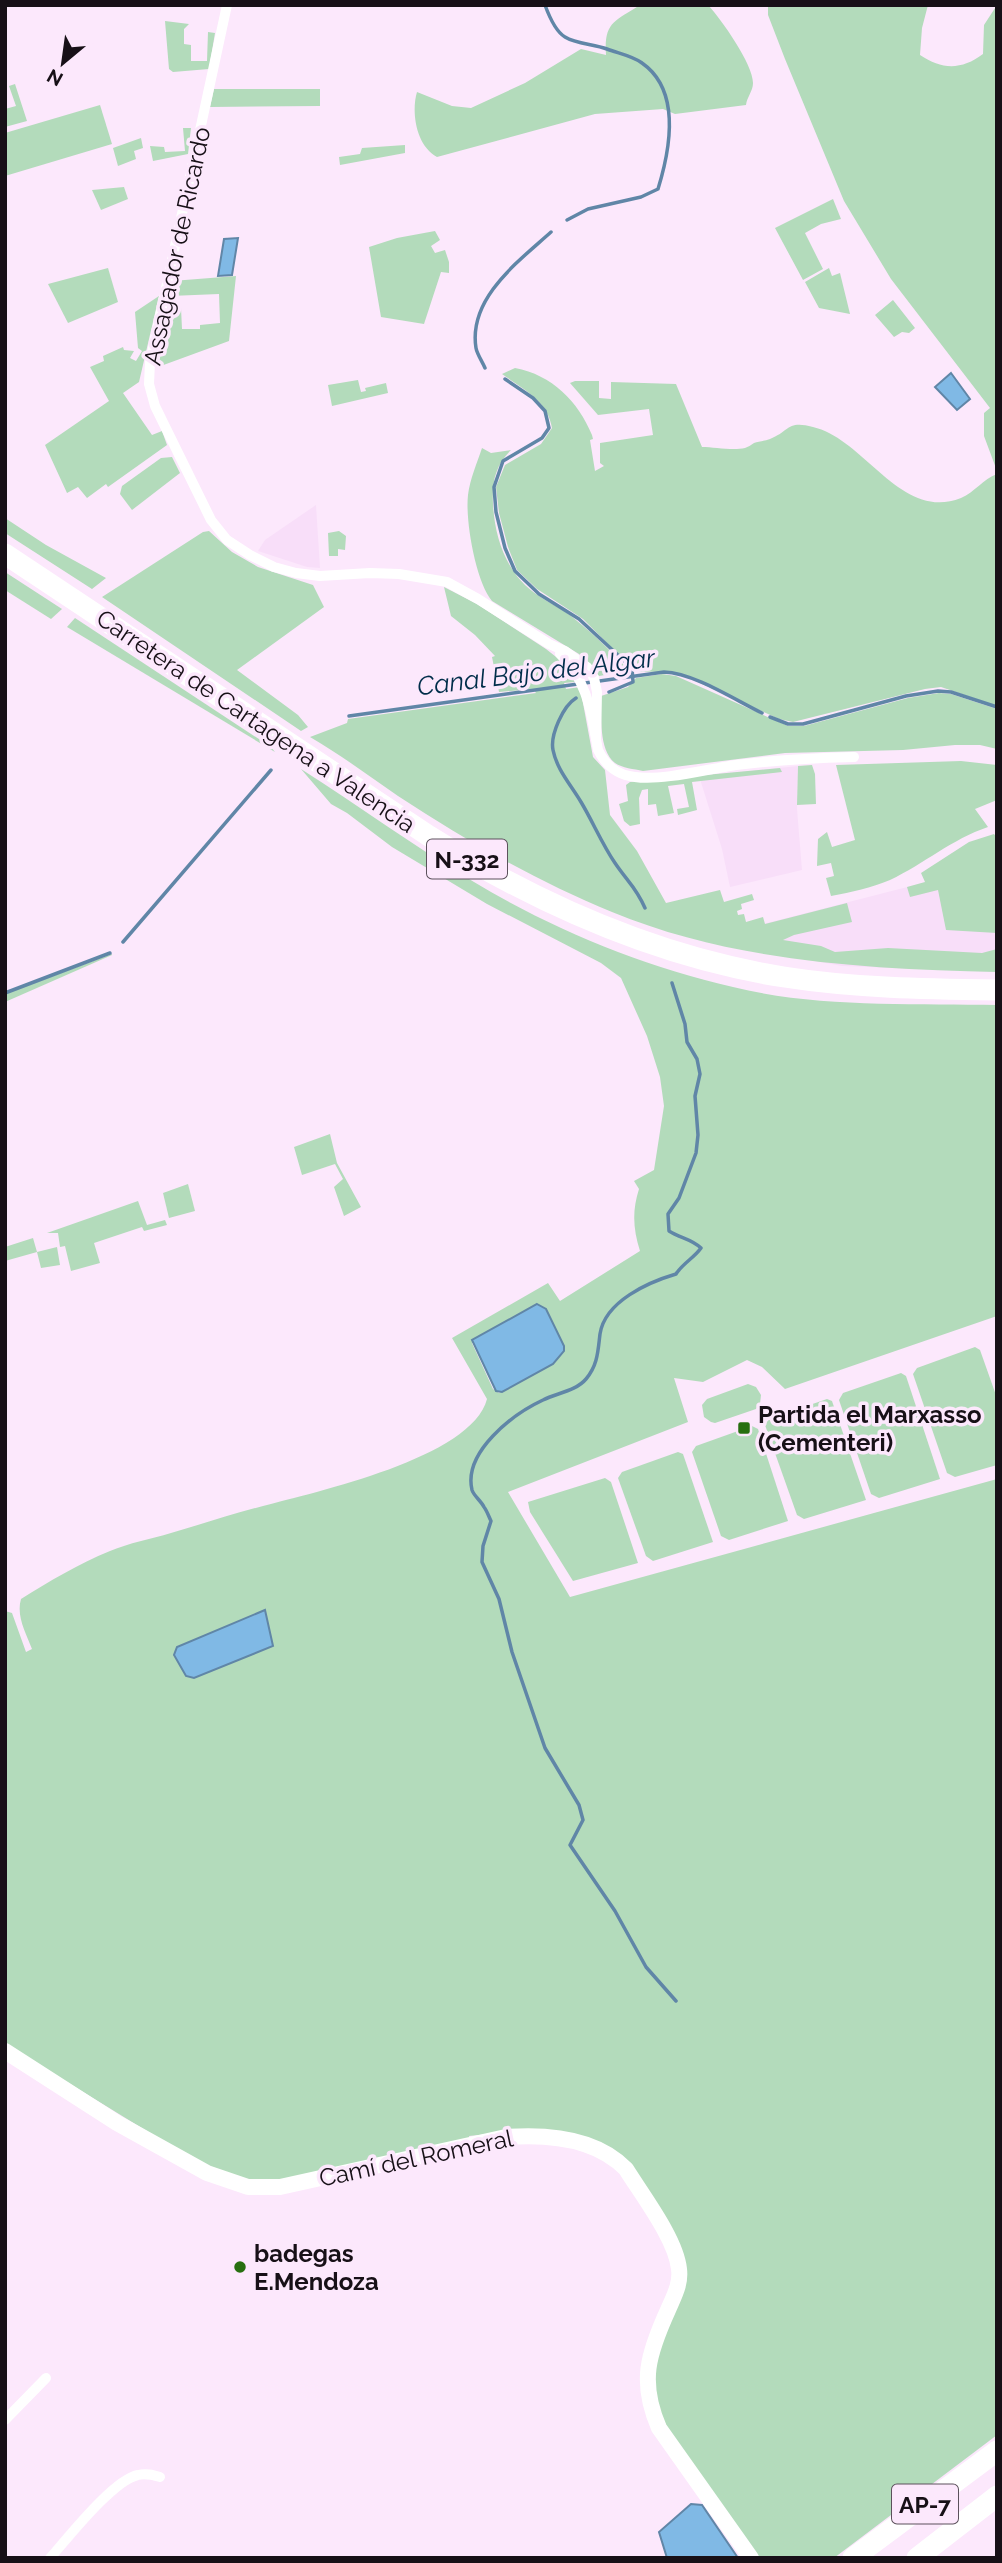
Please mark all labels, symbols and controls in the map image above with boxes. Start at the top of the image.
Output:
north arrow [28,28,98,98]
text: N [43,65,66,91]
street label: Assagador de Ricardo [138,124,216,368]
street label: Carretera de Cartagena a Valencia [91,603,421,839]
water label: Canal Bajo del Algar [415,642,658,701]
road number: N-332 [427,839,507,878]
place label: Partida el Marxasso (Cementeri) [758,1400,982,1457]
marker: Partida el Marxasso (Cementeri) [736,1420,752,1436]
street label: Camí del Romeral [316,2123,516,2193]
place label: badegas E.Mendoza [254,2239,379,2296]
marker: badegas E.Mendoza [232,2259,248,2275]
road number: AP-7 [892,2484,958,2524]

